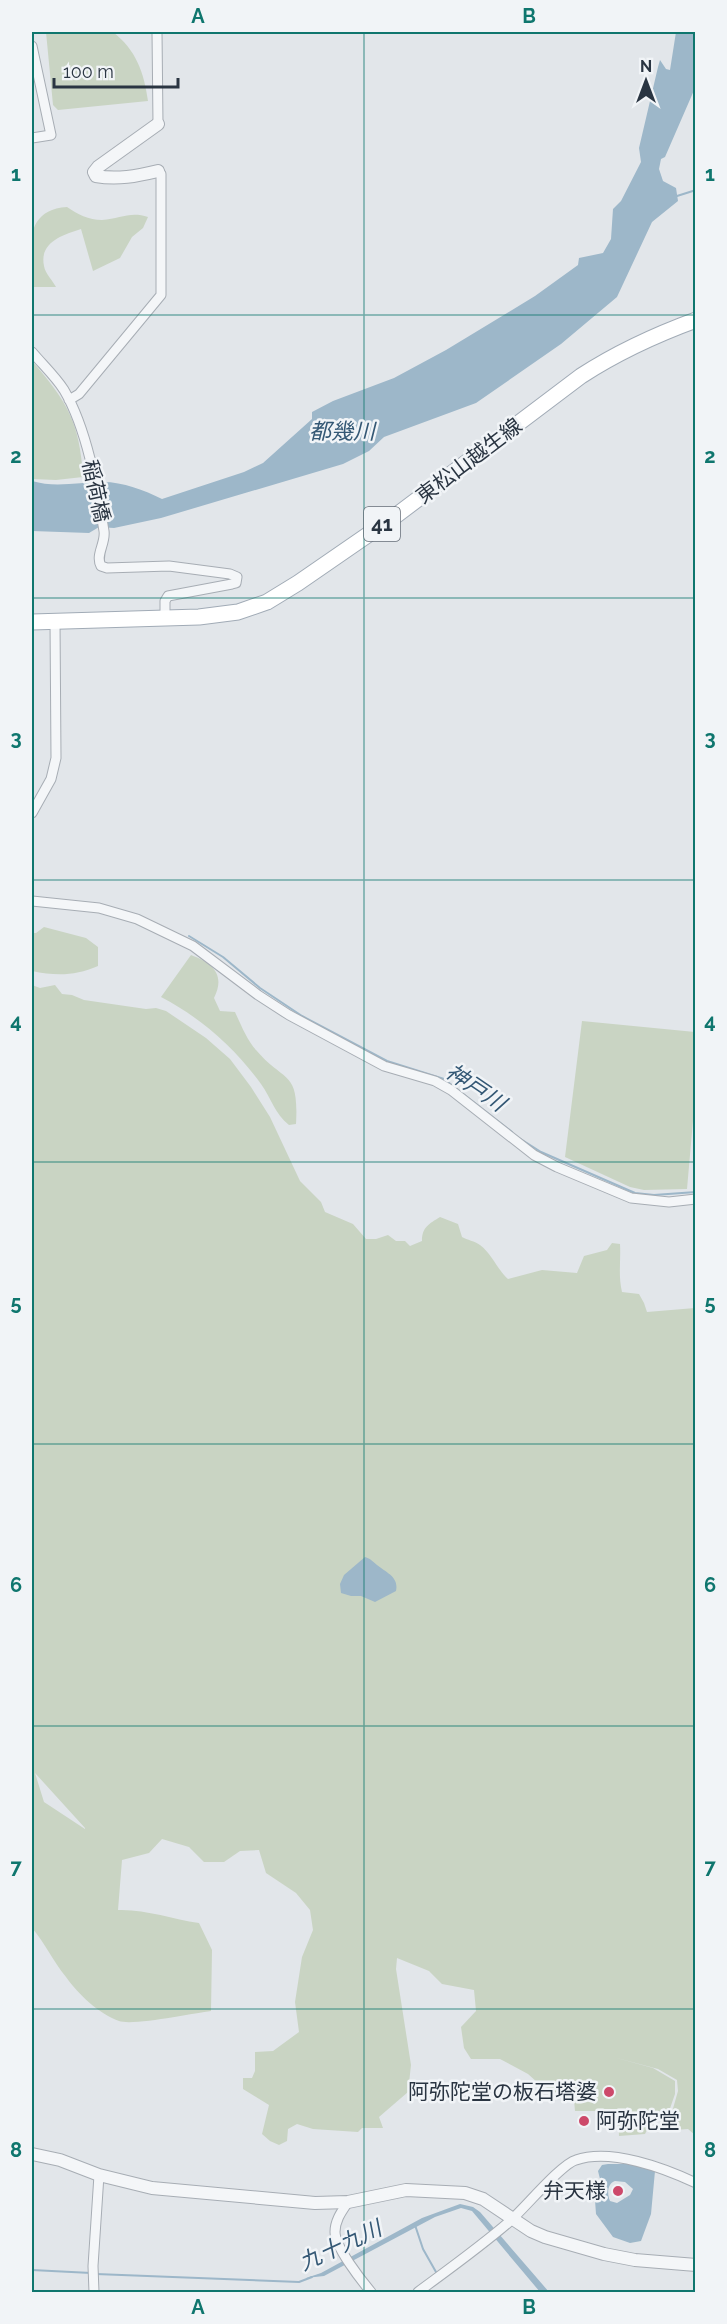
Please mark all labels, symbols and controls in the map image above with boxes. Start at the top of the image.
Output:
text: A [191,4,205,28]
text: B [522,4,536,28]
scale bar [54,51,178,89]
north arrow [616,51,676,111]
text: N [640,57,652,76]
text: 100 m [63,61,114,82]
text: 1 [11,162,21,186]
text: 1 [705,162,715,186]
street label: 東松山越生線 [411,413,527,508]
water label: 都幾川 [309,418,377,444]
text: 2 [10,444,22,468]
text: 2 [704,444,716,468]
street label: 稲荷橋 [78,457,115,524]
road number: 41 [364,507,400,541]
text: 3 [10,726,22,750]
text: 3 [704,726,716,750]
text: 4 [10,1009,22,1033]
text: 4 [704,1009,716,1033]
water label: 神戸川 [441,1058,512,1117]
text: 5 [10,1291,22,1315]
text: 5 [704,1291,716,1315]
text: 6 [10,1573,22,1597]
text: 6 [704,1573,716,1597]
text: 7 [10,1855,22,1879]
text: 7 [704,1855,716,1879]
place label: 阿弥陀堂の板石塔婆 [408,2079,597,2104]
marker: 阿弥陀堂の板石塔婆 [602,2085,616,2099]
place label: 阿弥陀堂 [596,2108,680,2133]
marker: 阿弥陀堂 [577,2114,591,2128]
text: 8 [10,2138,22,2162]
text: 8 [704,2138,716,2162]
place label: 弁天様 [543,2178,606,2203]
marker: 弁天様 [611,2184,625,2198]
water label: 九十九川 [295,2214,387,2275]
text: A [191,2295,205,2319]
text: B [522,2295,536,2319]

